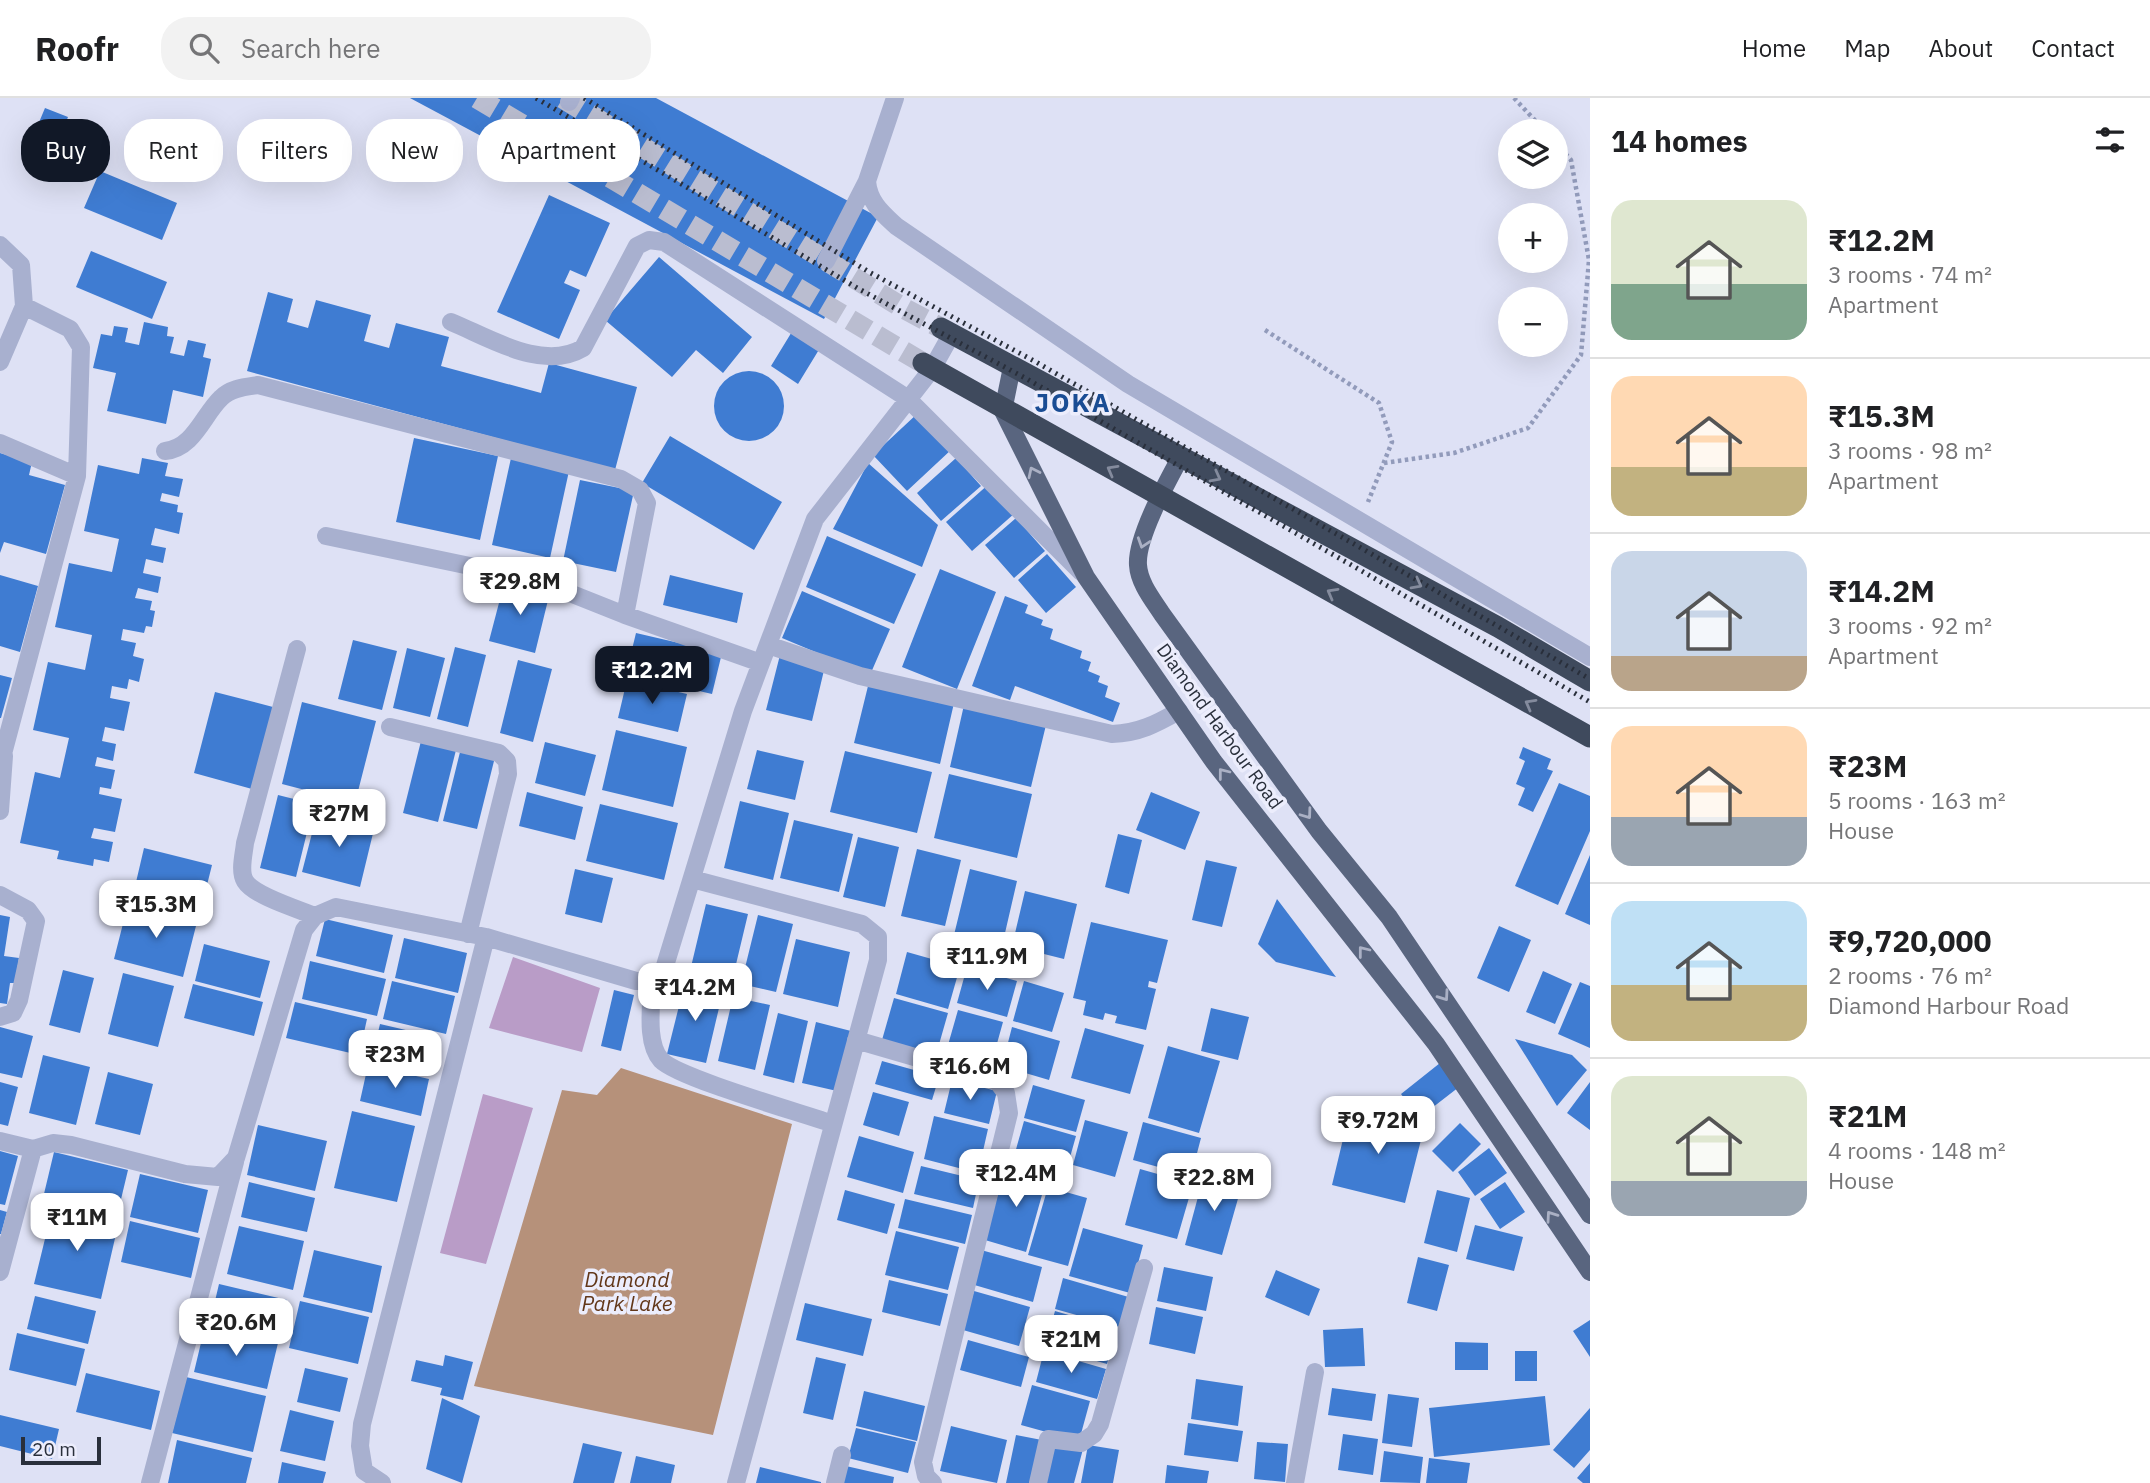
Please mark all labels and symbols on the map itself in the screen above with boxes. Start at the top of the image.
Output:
district label: JOKA [1034,385,1112,419]
one-way arrow [1106,465,1119,478]
one-way arrow [1028,467,1042,479]
one-way arrow [1209,469,1221,482]
one-way arrow [1137,536,1152,548]
pin: ₹29.8M [463,558,577,617]
one-way arrow [1410,576,1422,590]
one-way arrow [1327,588,1339,601]
street label: Diamond Harbour Road [1152,638,1288,814]
pin: ₹12.2M [595,646,709,706]
one-way arrow [1525,699,1538,712]
one-way arrow [1218,768,1231,780]
pin: ₹27M [298,790,380,849]
one-way arrow [1299,807,1311,819]
pin: ₹15.3M [99,880,213,940]
pin: ₹11.9M [930,932,1044,992]
one-way arrow [1359,947,1372,959]
pin: ₹14.2M [638,964,752,1023]
one-way arrow [1436,988,1448,1001]
pin: ₹23M [354,1030,436,1090]
pin: ₹16.6M [913,1042,1027,1102]
pin: ₹9.72M [1321,1096,1435,1156]
pin: ₹12.4M [959,1150,1073,1209]
pin: ₹22.8M [1157,1154,1271,1213]
pin: ₹11M [36,1194,118,1253]
one-way arrow [1547,1211,1559,1224]
water label: Diamond Park Lake [581,1265,673,1317]
pin: ₹20.6M [179,1298,293,1358]
pin: ₹21M [1030,1316,1112,1375]
scale bar [21,1434,102,1466]

